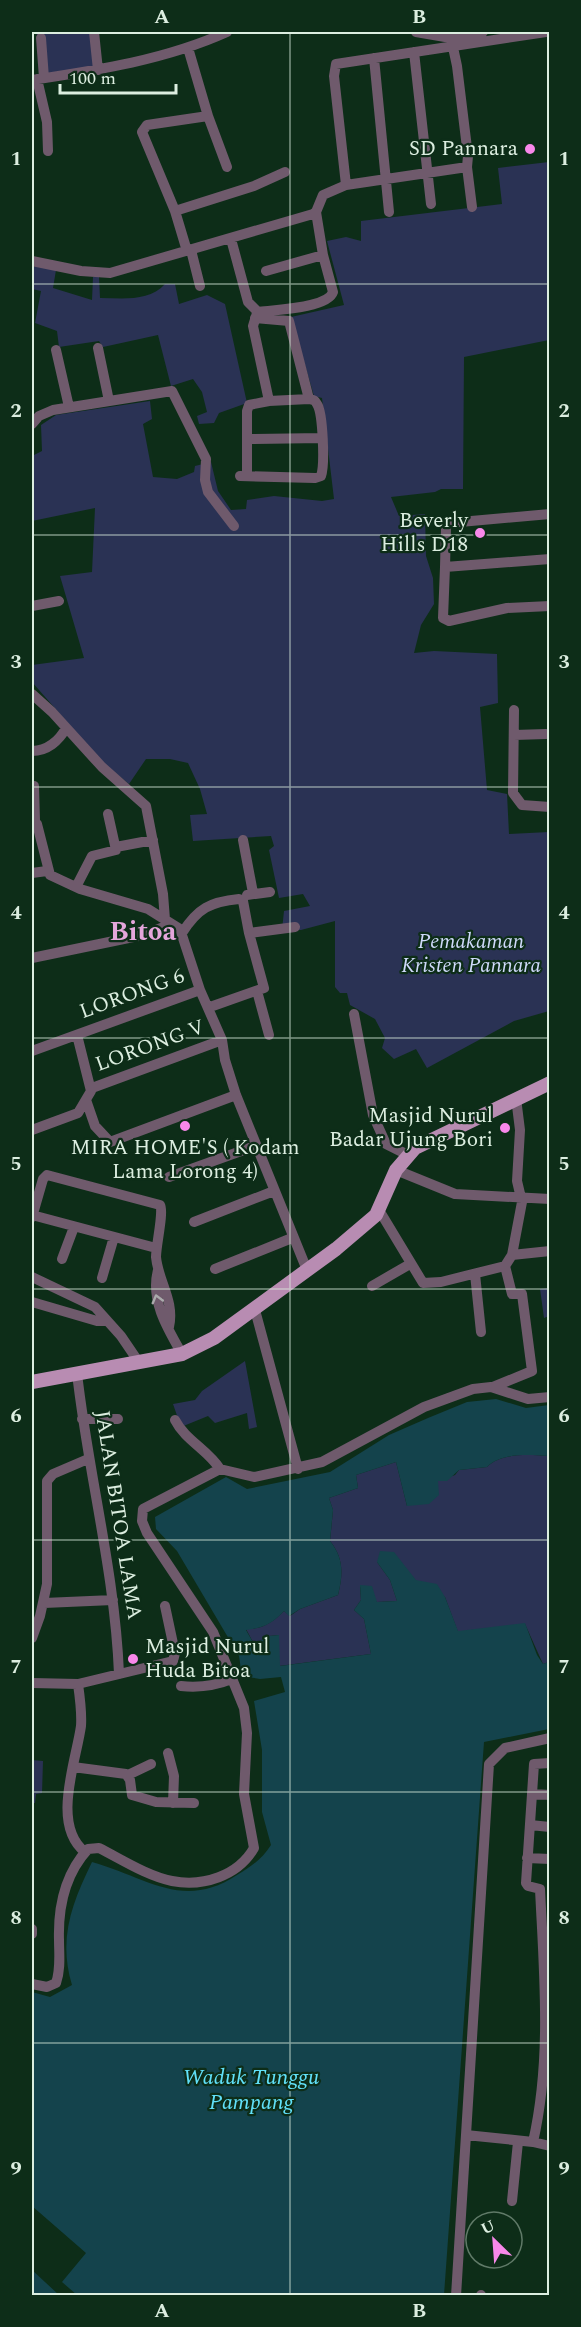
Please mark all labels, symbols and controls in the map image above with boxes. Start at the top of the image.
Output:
text: A [154,2,170,32]
text: B [412,2,426,32]
scale bar [60,57,176,95]
text: 100 m [69,65,116,92]
place label: SD Pannara [409,133,519,165]
marker: SD Pannara [523,142,537,156]
text: 1 [10,144,22,174]
text: 1 [558,144,570,174]
text: 2 [10,396,22,426]
text: 2 [558,396,570,426]
place label: Beverly Hills D18 [380,505,469,561]
marker: Beverly Hills D18 [473,526,487,540]
text: 3 [10,647,22,677]
text: 3 [558,647,570,677]
text: 4 [10,898,22,928]
text: 4 [558,898,570,928]
district label: Bitoa [109,911,177,953]
park label: Pemakaman Kristen Pannara [401,926,541,982]
street label: LORONG 6 [75,960,189,1028]
street label: LORONG V [91,1011,209,1081]
place label: Masjid Nurul Badar Ujung Bori [329,1100,493,1156]
marker: MIRA HOME'S ( Kodam Lama Lorong 4) [178,1119,192,1133]
marker: Masjid Nurul Badar Ujung Bori [498,1121,512,1135]
place label: MIRA HOME'S ( Kodam Lama Lorong 4) [70,1132,300,1188]
text: 5 [10,1149,22,1179]
text: 5 [558,1149,570,1179]
one-way arrow [152,1294,164,1305]
text: 6 [10,1401,22,1431]
text: 6 [558,1401,570,1431]
street label: JALAN BITOA LAMA [86,1408,150,1622]
place label: Masjid Nurul Huda Bitoa [145,1631,270,1687]
text: 7 [10,1652,22,1682]
marker: Masjid Nurul Huda Bitoa [126,1652,140,1666]
text: 7 [558,1652,570,1682]
text: 8 [10,1903,22,1933]
text: 8 [558,1903,570,1933]
water label: Waduk Tunggu Pampang [183,2061,320,2119]
text: 9 [10,2154,22,2184]
text: 9 [558,2154,570,2184]
north arrow [464,2210,524,2270]
text: U [477,2214,499,2241]
text: A [154,2296,170,2326]
text: B [412,2296,426,2326]

